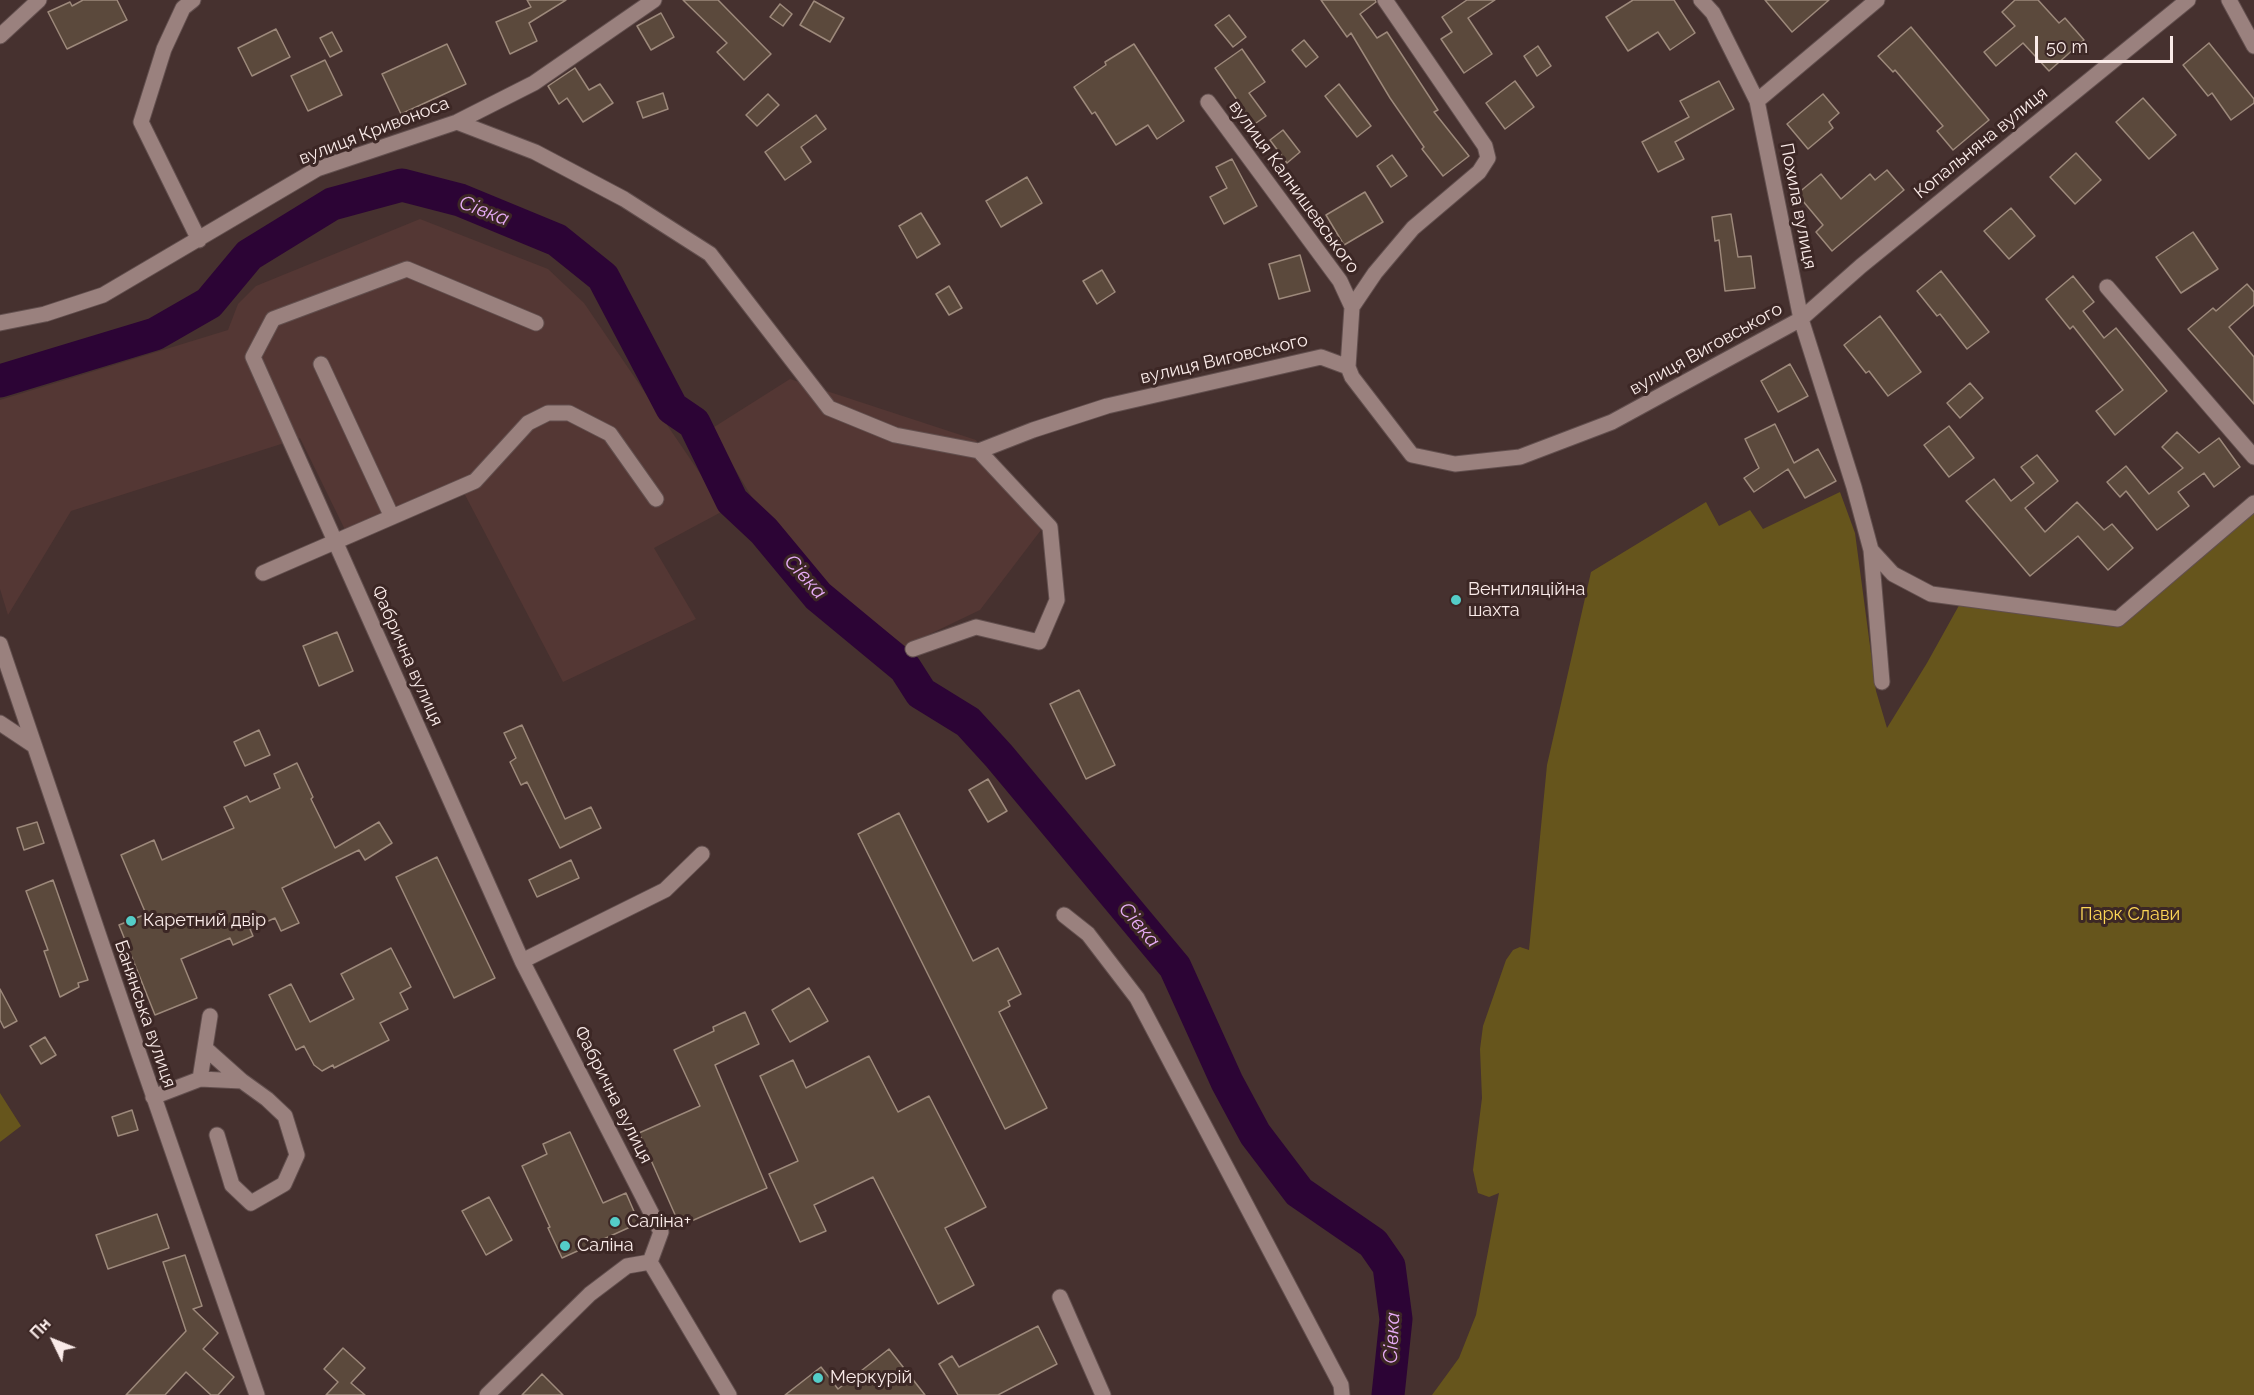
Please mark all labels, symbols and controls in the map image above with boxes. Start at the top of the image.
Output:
scale bar [2038,24,2176,62]
text: 50 m [2046,36,2088,57]
street label: Копальняна вулиця [1910,83,2052,203]
street label: вулиця Кривоноса [296,92,452,170]
street label: вулиця Калнишевського [1224,96,1364,278]
street label: Похила вулиця [1775,141,1821,271]
water label: Сівка [456,191,512,231]
street label: вулиця Виговського [1626,298,1786,400]
street label: вулиця Виговського [1138,329,1310,389]
water label: Сівка [779,550,831,604]
place label: Вентиляційна шахта [1468,579,1585,622]
street label: Фабрична вулиця [366,582,448,730]
marker: Вентиляційна шахта [1449,593,1463,607]
water label: Сівка [1113,898,1165,952]
park label: Парк Слави [2080,904,2180,926]
place label: Каретний двір [143,910,266,932]
marker: Каретний двір [124,914,138,928]
street label: Банянська вулиця [110,938,180,1090]
street label: Фабрична вулиця [569,1023,657,1167]
place label: Саліна+ [627,1211,691,1233]
marker: Саліна+ [608,1215,622,1229]
place label: Саліна [577,1235,634,1257]
marker: Саліна [558,1239,572,1253]
north arrow [24,1311,84,1371]
water label: Сівка [1379,1312,1405,1364]
text: Пн [26,1314,55,1343]
place label: Меркурій [830,1367,912,1389]
marker: Меркурій [811,1371,825,1385]

